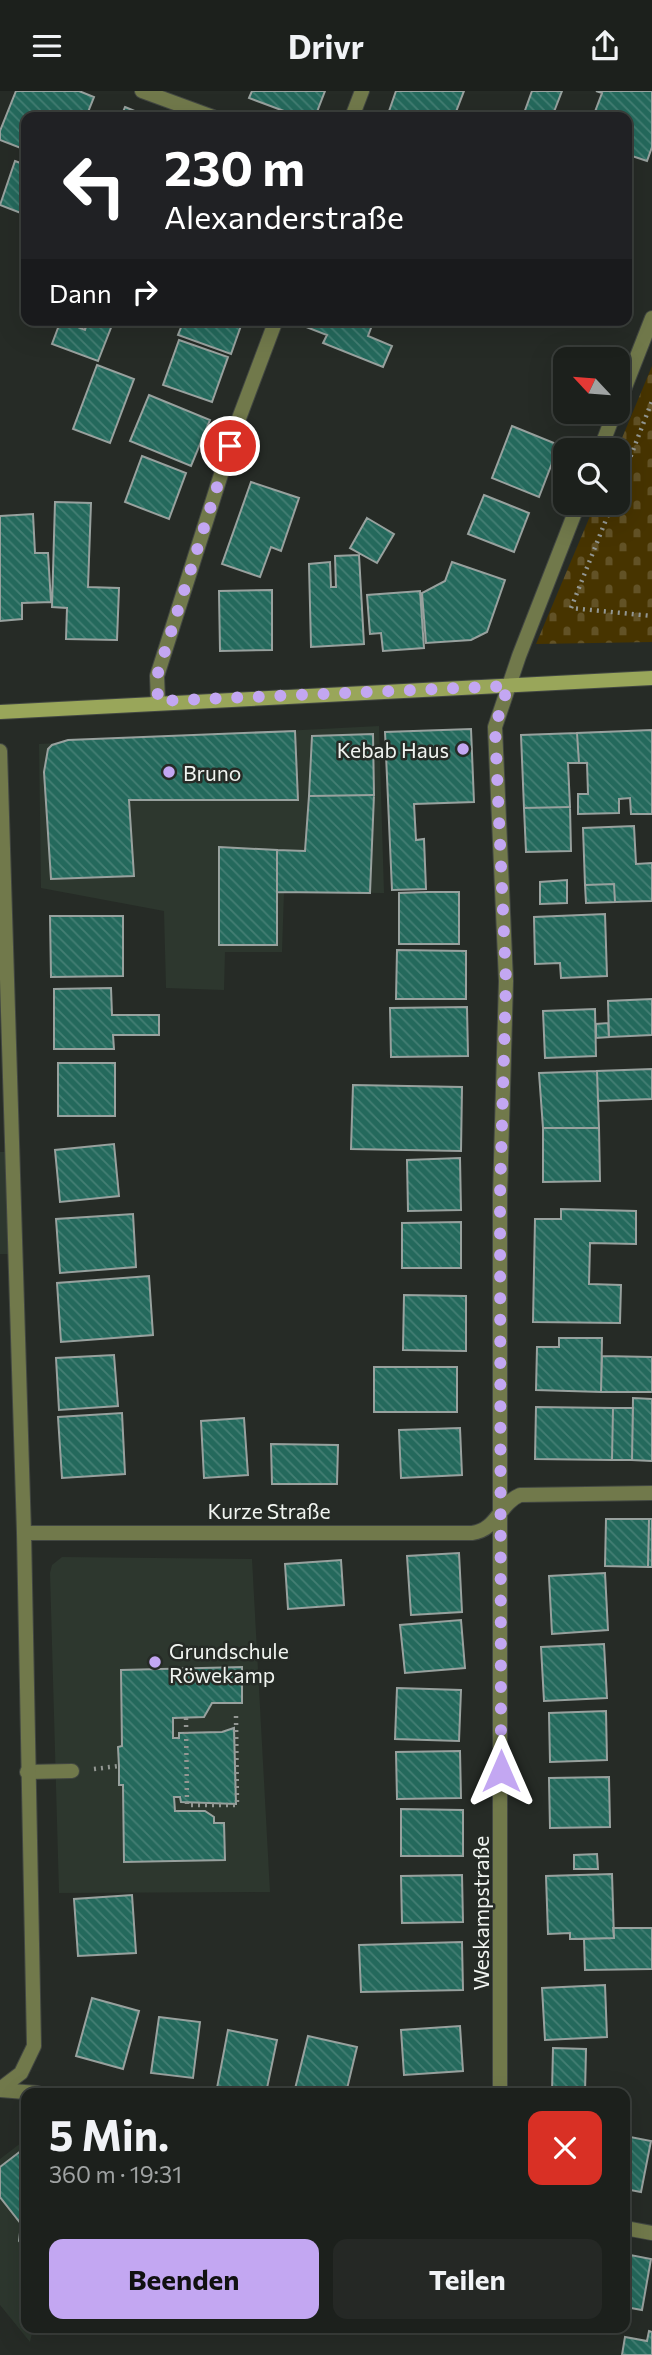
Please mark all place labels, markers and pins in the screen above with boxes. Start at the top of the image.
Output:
pin [200,416,260,476]
place label: Kebab Haus [337,737,449,762]
marker: Kebab Haus [455,741,471,757]
place label: Bruno [183,760,241,785]
marker: Bruno [161,764,177,780]
place label: Grundschule Röwekamp [169,1638,289,1687]
marker: Grundschule Röwekamp [147,1654,163,1670]

